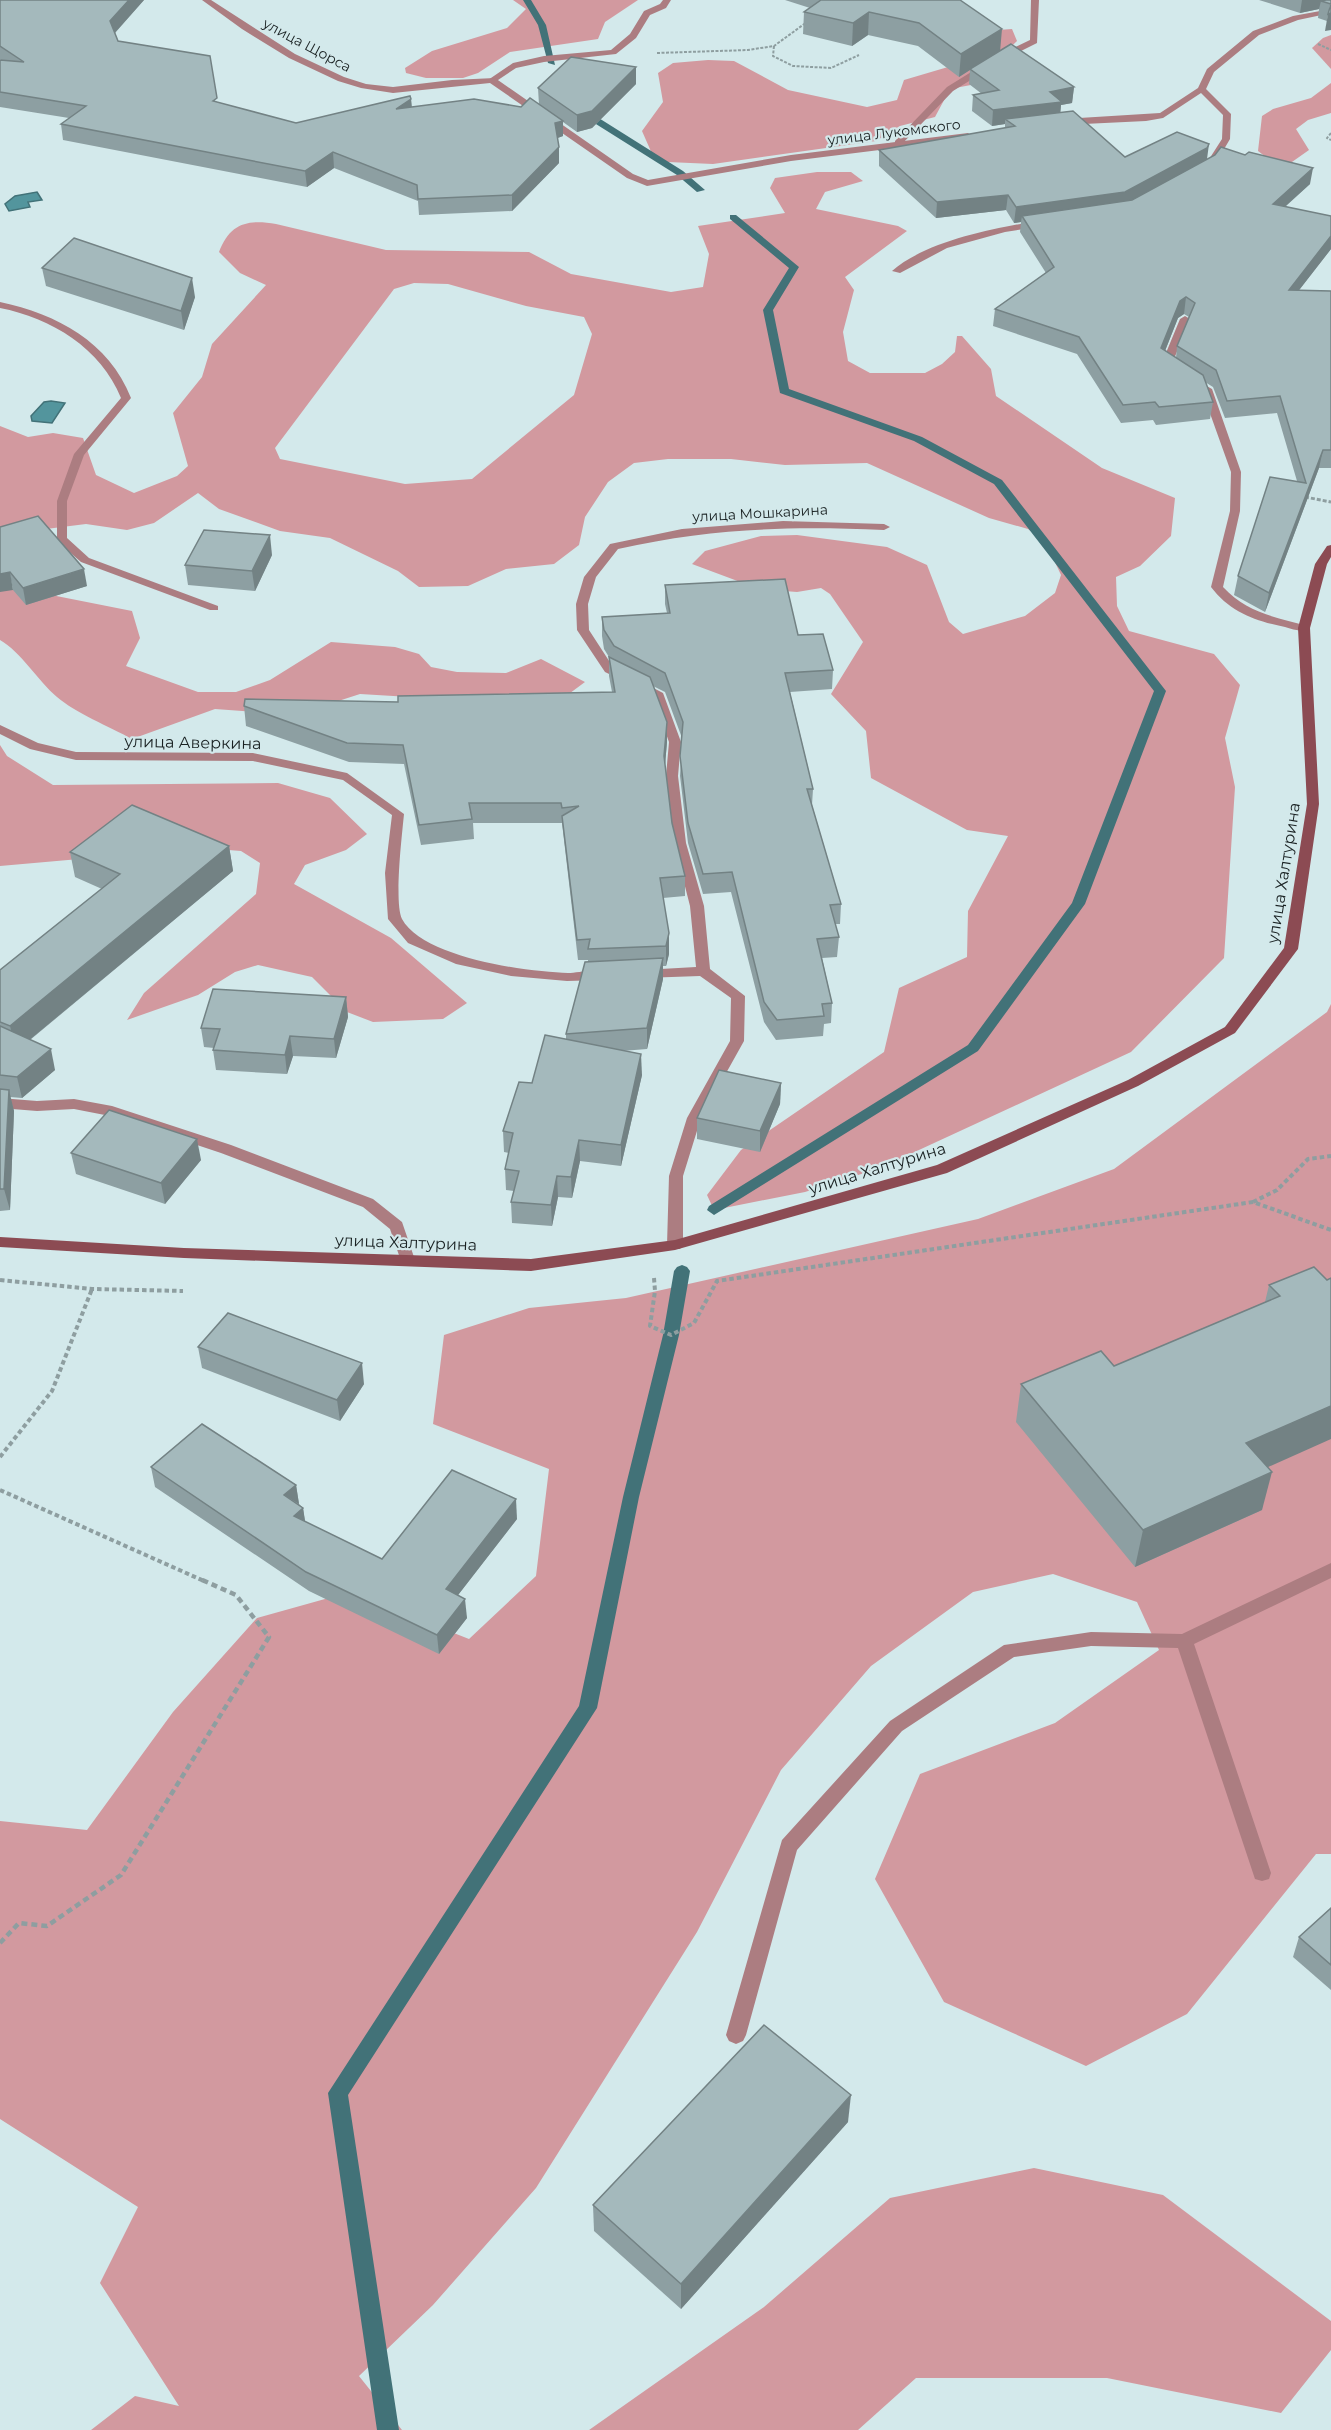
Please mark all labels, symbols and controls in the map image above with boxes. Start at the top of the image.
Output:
street label: улица Щорса [259,14,354,76]
street label: улица Лукомского [825,115,962,149]
street label: улица Мошкарина [691,500,828,526]
street label: улица Аверкина [123,732,262,753]
street label: улица Халтурина [1263,801,1304,946]
street label: улица Халтурина [805,1139,948,1199]
street label: улица Халтурина [334,1230,477,1254]

